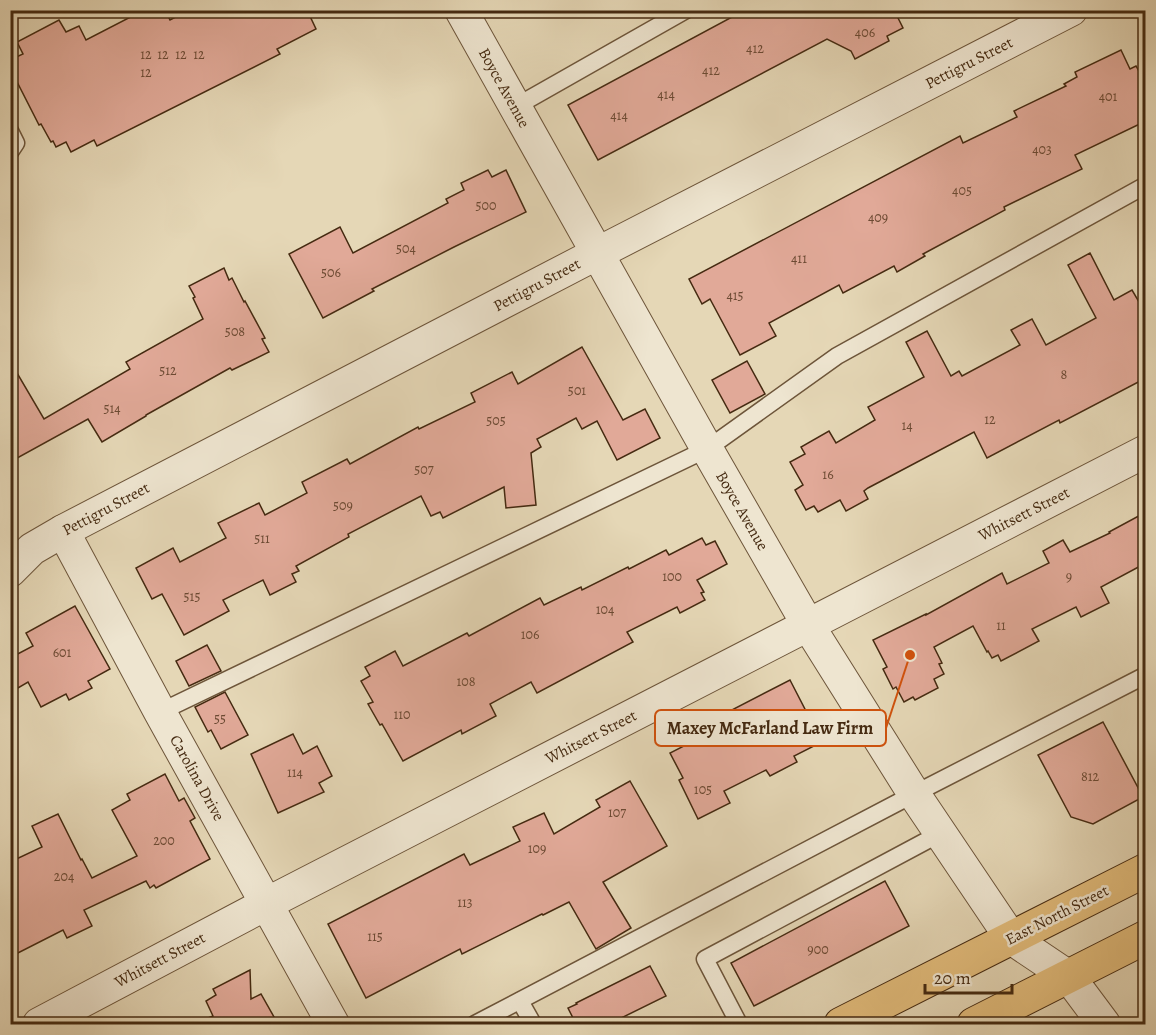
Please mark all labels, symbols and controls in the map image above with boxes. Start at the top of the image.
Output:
house number: 406 [855,23,875,42]
street label: Pettigru Street [921,31,1017,95]
house number: 412 [746,39,764,58]
street label: Boyce Avenue [473,44,535,132]
house number: 12 [140,45,152,64]
house number: 12 [157,45,169,64]
house number: 12 [175,45,187,64]
house number: 12 [193,45,205,64]
house number: 412 [702,61,720,80]
house number: 12 [140,63,152,82]
house number: 414 [657,85,675,104]
house number: 401 [1099,87,1118,106]
house number: 414 [610,106,628,125]
house number: 403 [1032,140,1052,159]
house number: 405 [952,181,972,200]
house number: 500 [476,196,496,215]
house number: 409 [868,208,888,227]
house number: 504 [396,239,416,258]
house number: 411 [791,249,807,268]
street label: Pettigru Street [490,253,584,317]
house number: 506 [321,263,341,282]
house number: 415 [726,286,744,305]
house number: 508 [225,322,245,341]
house number: 512 [159,361,177,380]
house number: 8 [1061,365,1068,384]
house number: 501 [568,381,586,400]
house number: 514 [103,399,121,418]
house number: 12 [984,410,996,429]
house number: 505 [486,411,506,430]
house number: 14 [901,416,913,435]
house number: 507 [414,460,434,479]
house number: 16 [822,465,834,484]
street label: Boyce Avenue [710,467,774,555]
street label: Pettigru Street [59,477,153,541]
street label: Whitsett Street [974,482,1073,547]
house number: 509 [333,496,353,515]
house number: 511 [254,529,270,548]
house number: 100 [662,567,682,586]
house number: 9 [1066,567,1072,586]
house number: 515 [184,587,200,606]
house number: 104 [596,600,614,619]
house number: 11 [996,616,1006,635]
house number: 106 [521,625,539,644]
house number: 601 [53,643,72,662]
house number: 108 [456,672,476,691]
house number: 110 [393,705,411,724]
street label: Whitsett Street [541,705,640,770]
house number: 55 [214,709,226,728]
callout: Maxey McFarland Law Firm [655,710,886,746]
text: Maxey McFarland Law Firm [667,716,873,740]
street label: Carolina Drive [164,731,230,825]
house number: 114 [287,763,303,782]
house number: 812 [1081,767,1099,786]
house number: 105 [694,780,712,799]
house number: 107 [608,803,626,822]
house number: 200 [153,831,175,850]
house number: 109 [528,839,546,858]
house number: 204 [54,867,74,886]
street label: East North Street [1002,880,1112,950]
house number: 113 [457,893,473,912]
street label: Whitsett Street [110,927,209,994]
house number: 115 [367,927,383,946]
house number: 900 [807,940,829,959]
scale bar [925,957,1012,995]
text: 20 m [934,966,971,990]

